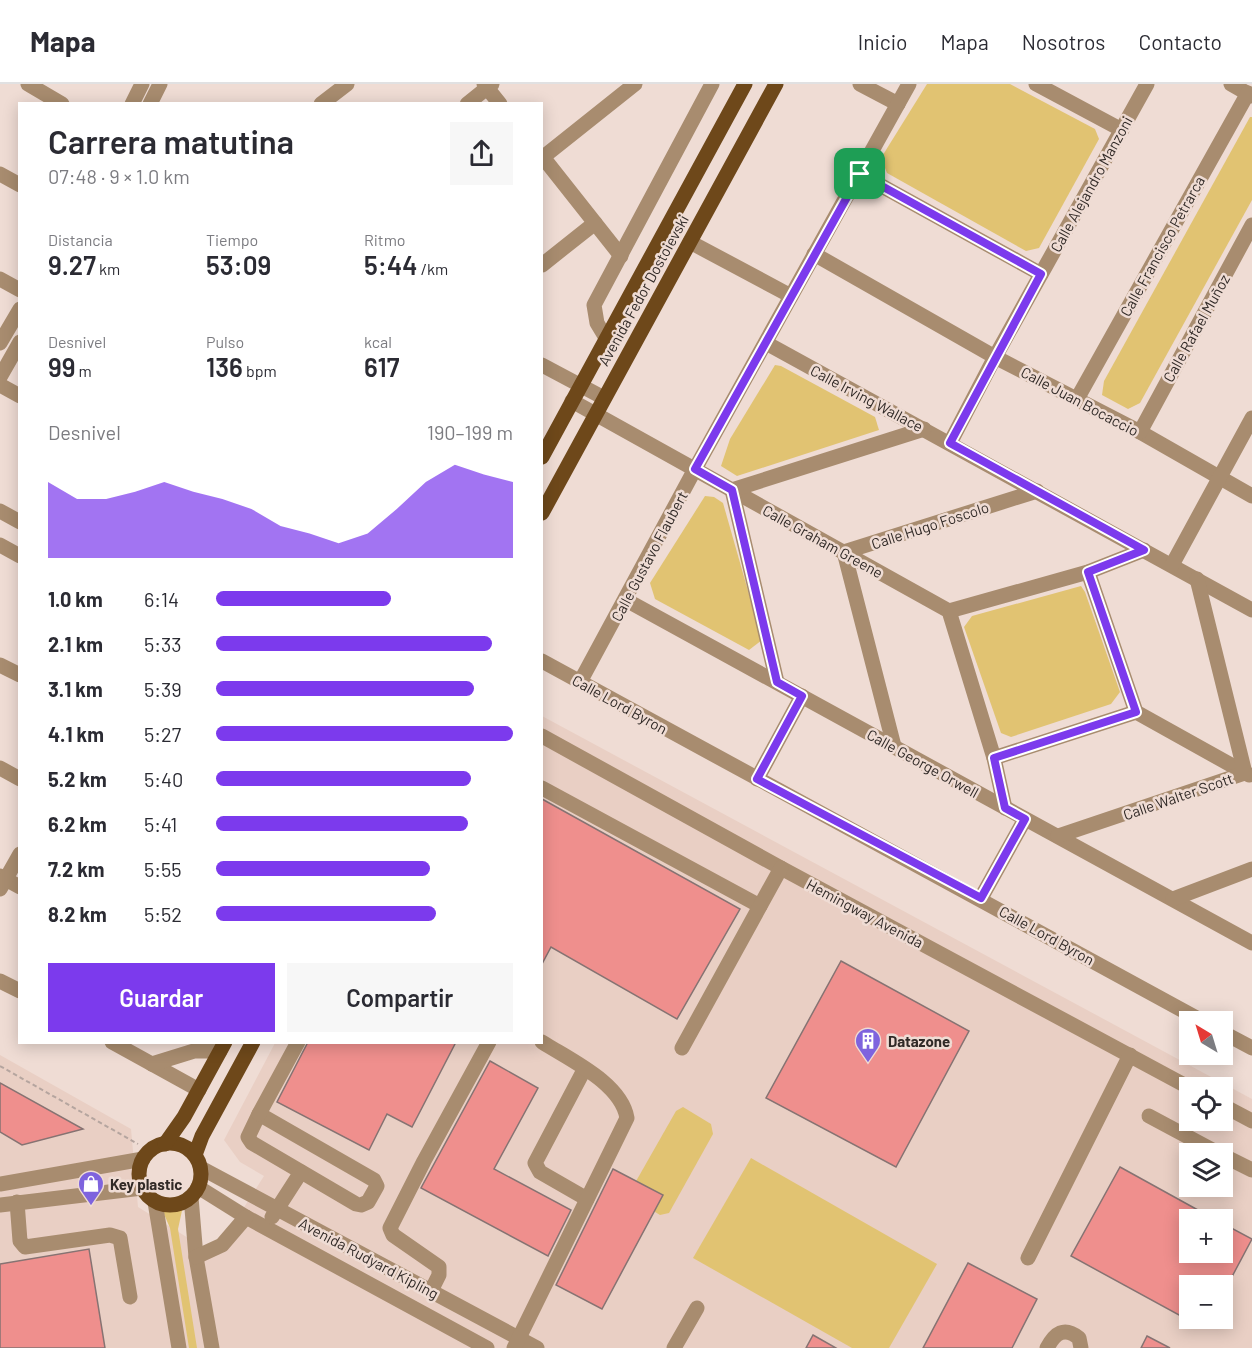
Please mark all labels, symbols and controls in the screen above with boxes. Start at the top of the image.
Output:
text: Mapa [30,24,96,58]
text: Inicio [858,29,908,54]
text: Mapa [941,29,989,54]
text: Nosotros [1022,29,1105,54]
text: Contacto [1138,29,1222,54]
street label: Calle Alejandro Manzoni [1046,113,1136,255]
text: Carrera matutina [48,121,294,161]
button: share [450,122,513,185]
pin [834,148,885,199]
icon: arrive [843,157,876,190]
text: 07:48 · 9 × 1.0 km [48,164,190,188]
street label: Calle Francisco Petrarca [1116,173,1208,319]
street label: Avenida Fedor Dostoievski [594,211,692,369]
text: Distancia [48,230,113,249]
text: Tiempo [206,230,258,249]
text: Ritmo [364,230,406,249]
text: 9.27 [48,249,96,280]
text: 53:09 [206,249,271,280]
text: 5:44 [364,249,417,280]
text: km [96,259,120,278]
text: /km [417,259,448,278]
street label: Calle Rafael Muñoz [1159,271,1233,385]
text: Desnivel [48,332,106,351]
text: Pulso [206,332,244,351]
text: kcal [364,332,392,351]
text: 99 [48,351,75,382]
text: 136 [206,351,243,382]
text: 617 [364,351,399,382]
text: m [75,361,92,380]
text: bpm [243,361,277,380]
street label: Calle Irving Wallace [808,361,926,435]
street label: Calle Juan Bocaccio [1018,362,1142,440]
text: Desnivel [48,420,121,444]
text: 190–199 m [427,420,513,444]
street label: Calle Gustavo Flaubert [607,488,691,624]
street label: Calle Hugo Foscolo [869,498,991,552]
street label: Calle Graham Greene [760,501,886,581]
text: 1.0 km [48,587,103,611]
text: 6:14 [144,587,179,611]
text: 2.1 km [48,632,103,656]
text: 5:33 [144,632,182,656]
street label: Calle Lord Byron [569,671,671,737]
text: 3.1 km [48,677,103,701]
text: 5:39 [144,677,182,701]
text: 4.1 km [48,722,104,746]
text: 5:27 [144,722,181,746]
street label: Calle George Orwell [864,725,982,801]
text: 5.2 km [48,767,107,791]
text: 5:40 [144,767,183,791]
street label: Calle Walter Scott [1121,769,1235,823]
text: 6.2 km [48,812,107,836]
text: 5:41 [144,812,177,836]
text: 7.2 km [48,857,105,881]
text: 5:55 [144,857,182,881]
street label: Hemingway Avenida [804,875,926,951]
text: 8.2 km [48,902,107,926]
text: 5:52 [144,902,182,926]
street label: Calle Lord Byron [996,902,1098,968]
button: Guardar [48,963,275,1032]
button: Compartir [287,963,513,1032]
north arrow [1179,1011,1233,1065]
map controls [1179,1011,1233,1329]
building icon: Datazone [853,1026,883,1064]
place label: Datazone [888,1032,950,1050]
button: locate [1179,1077,1233,1131]
button: layers [1179,1143,1233,1197]
shop icon: Key plastic [76,1169,106,1207]
place label: Key plastic [110,1175,182,1193]
button: + [1179,1209,1233,1263]
street label: Avenida Rudyard Kipling [296,1214,442,1302]
button: − [1179,1275,1233,1329]

